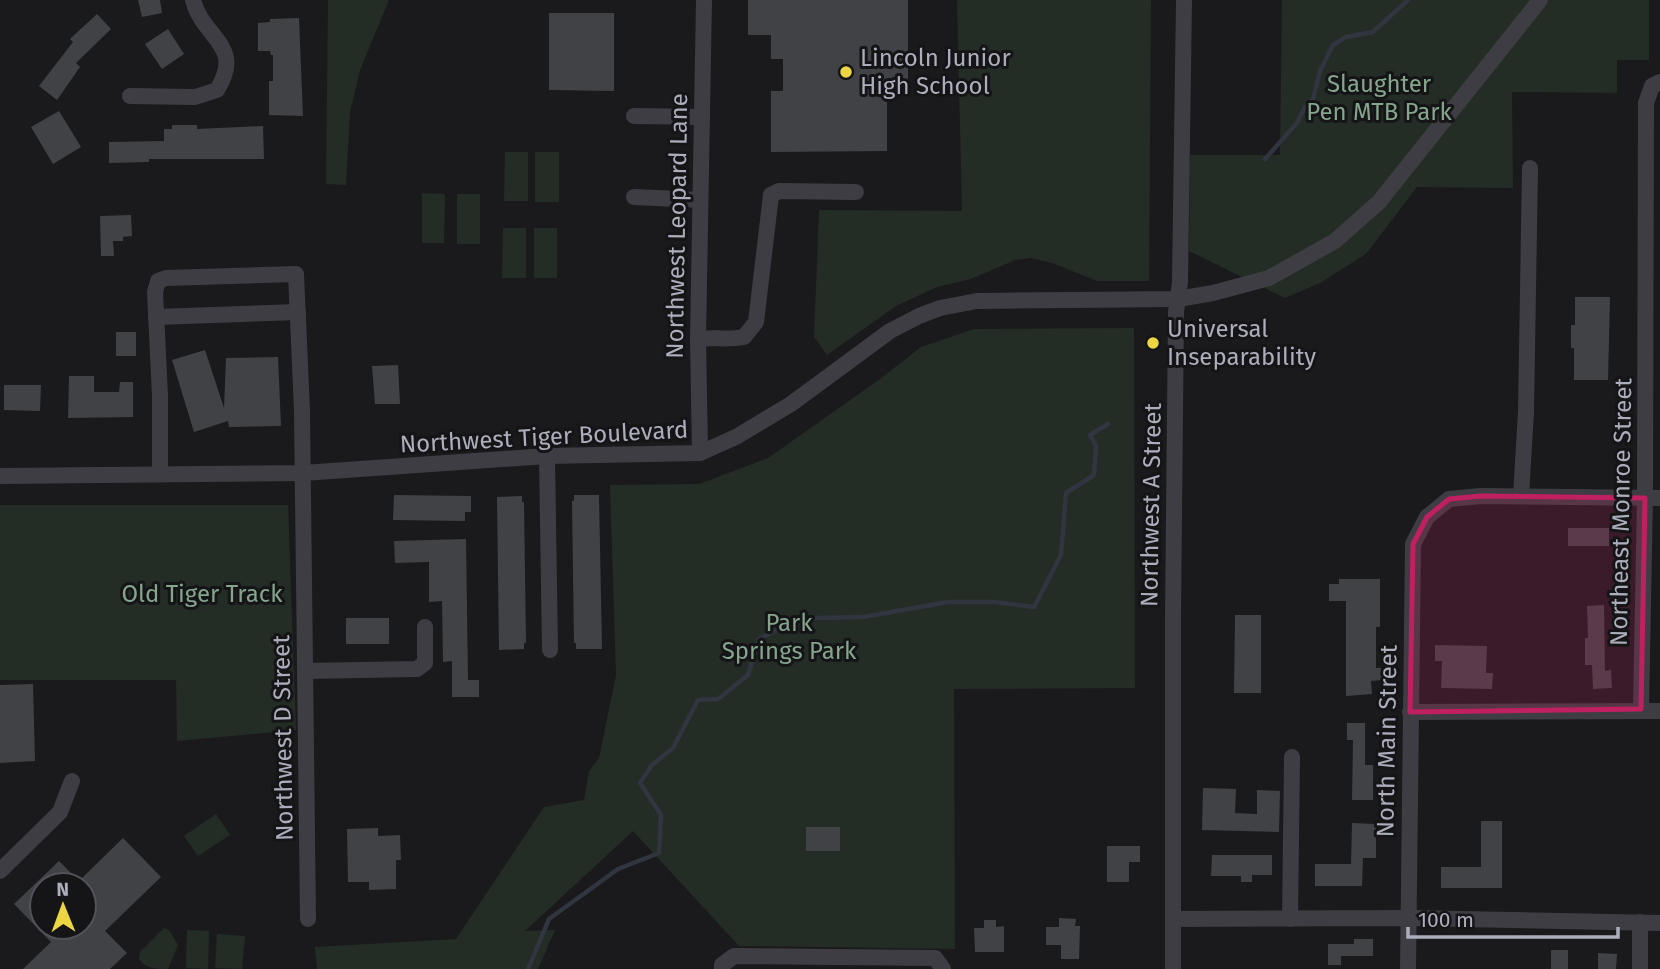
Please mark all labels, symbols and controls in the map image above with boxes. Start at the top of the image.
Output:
place label: Lincoln Junior High School [860,44,1011,100]
marker: Lincoln Junior High School [838,64,854,80]
park label: Slaughter Pen MTB Park [1306,70,1453,126]
street label: Northwest Leopard Lane [661,93,693,359]
place label: Universal Inseparability [1167,315,1316,371]
marker: Universal Inseparability [1145,335,1161,351]
street label: Northeast Monroe Street [1605,377,1637,646]
street label: Northwest A Street [1135,402,1167,607]
street label: Northwest Tiger Boulevard [399,415,689,459]
park label: Old Tiger Track [121,580,283,608]
park label: Park Springs Park [722,609,857,665]
street label: Northwest D Street [267,635,299,841]
street label: North Main Street [1371,644,1403,838]
north arrow [28,871,98,941]
text: N [56,878,69,901]
scale bar [1408,895,1618,939]
text: 100 m [1418,907,1474,933]

